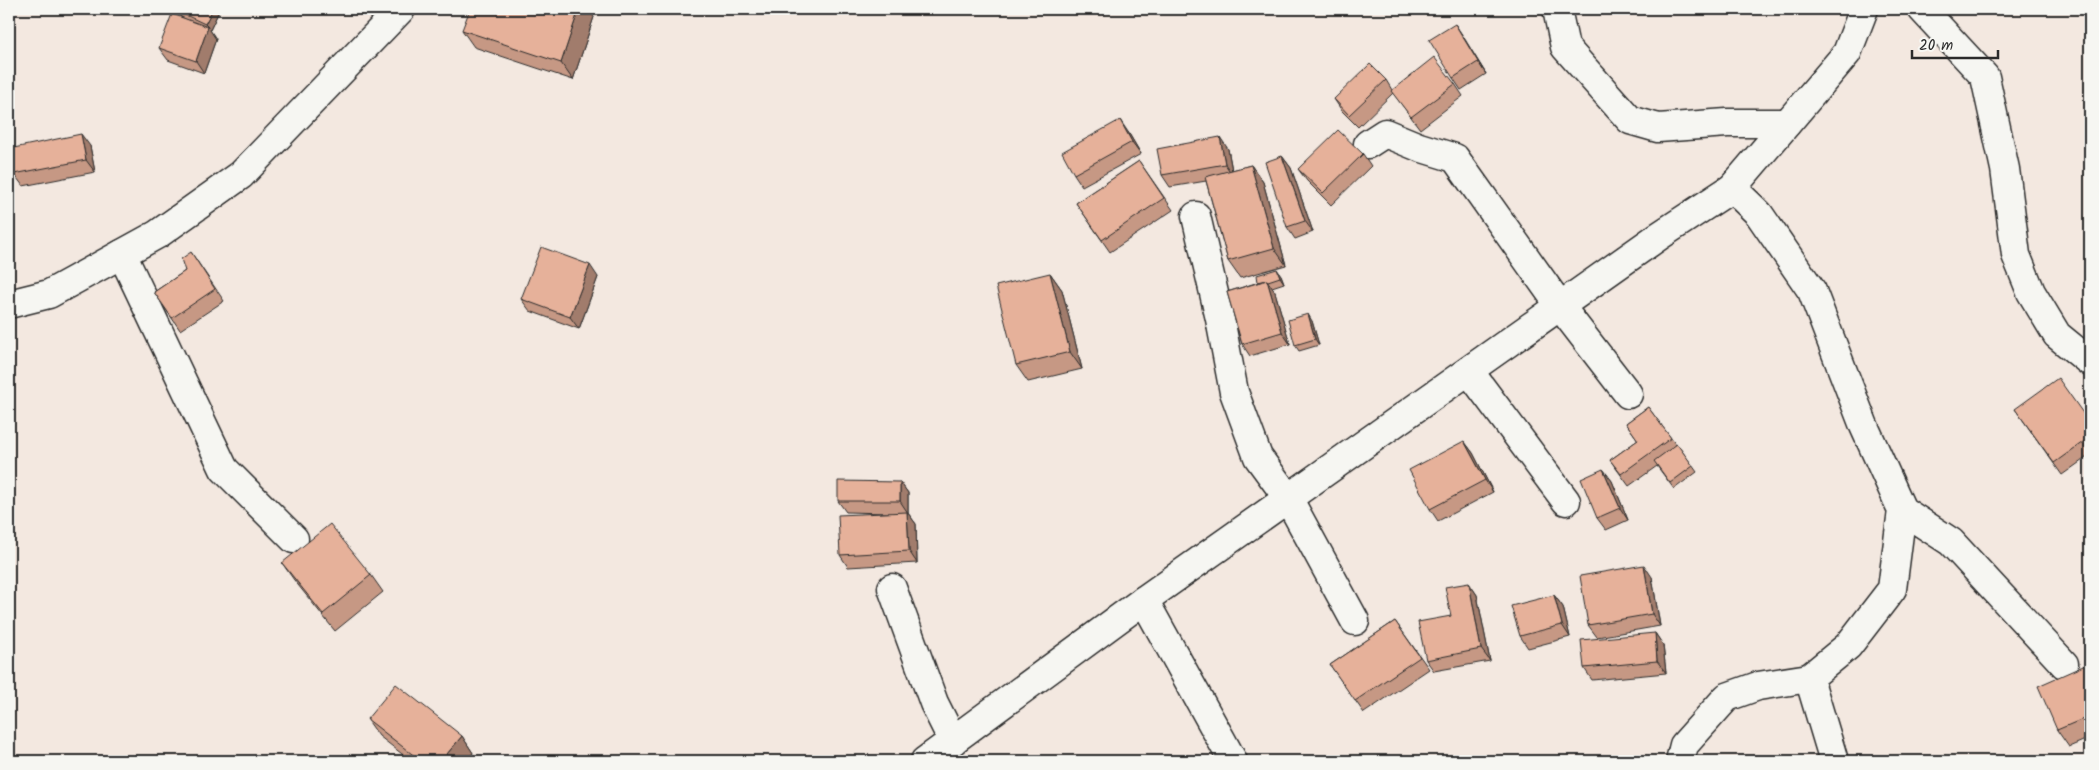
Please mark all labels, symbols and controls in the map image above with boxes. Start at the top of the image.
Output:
scale bar [1912,28,1998,60]
text: 20 m [1919,34,1953,58]

